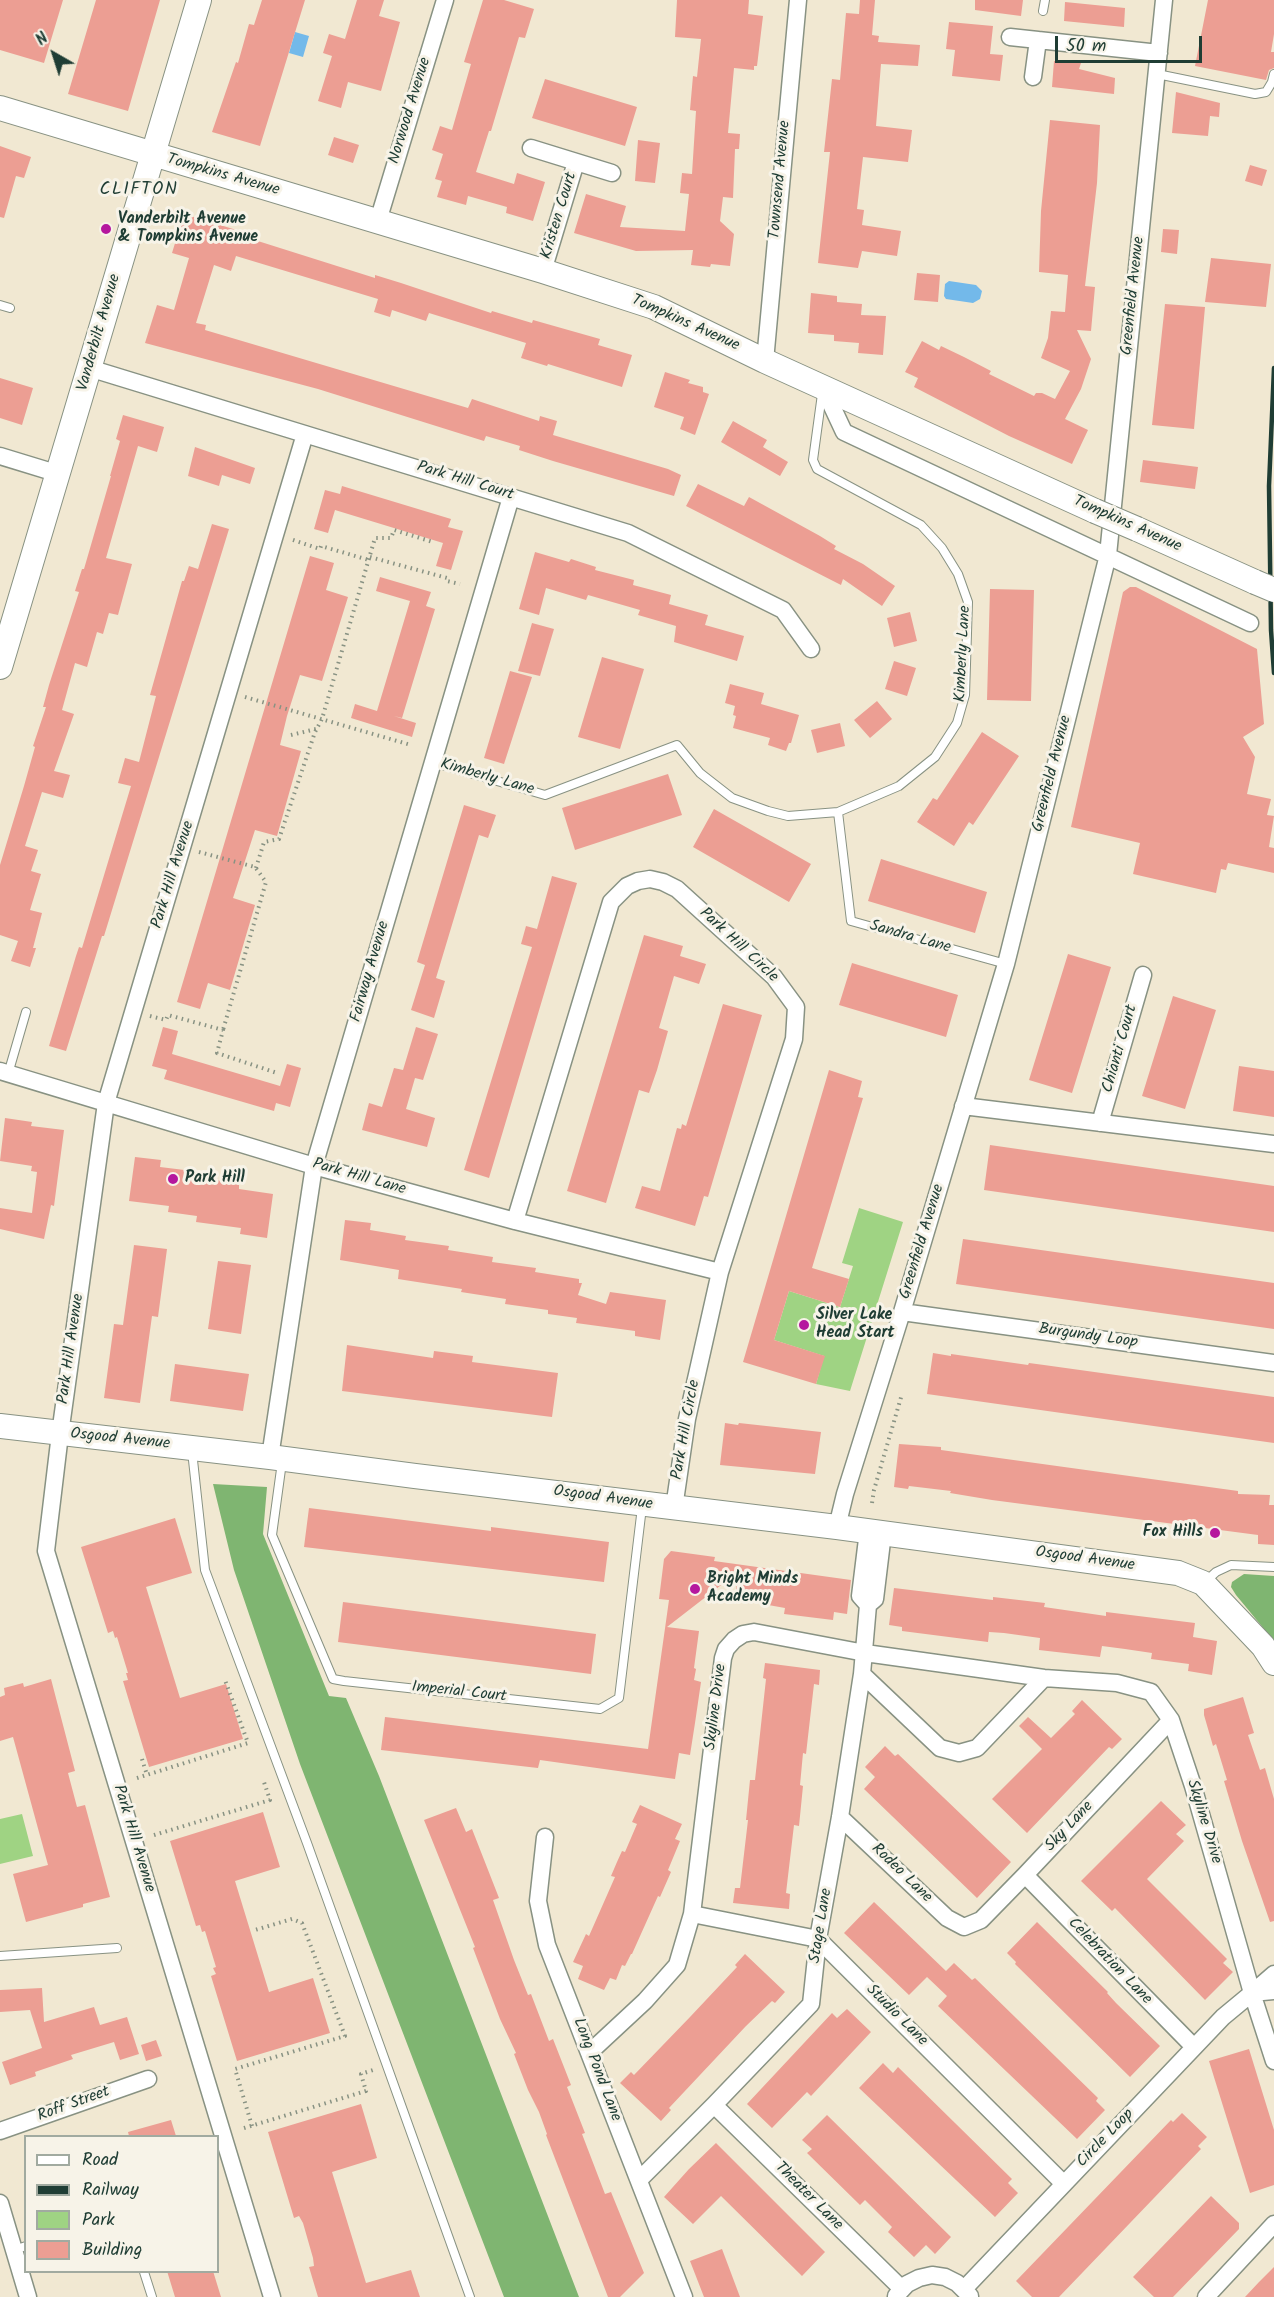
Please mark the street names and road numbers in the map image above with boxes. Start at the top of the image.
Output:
street label: Norwood Avenue [386,56,436,166]
street label: Townsend Avenue [766,120,796,240]
street label: Tompkins Avenue [164,151,282,201]
street label: Kristen Court [538,170,582,262]
street label: Greenfield Avenue [1118,236,1150,356]
street label: Vanderbilt Avenue [74,272,126,394]
street label: Tompkins Avenue [628,292,742,356]
street label: Park Hill Court [414,458,516,506]
street label: Tompkins Avenue [1070,493,1184,557]
street label: Kimberly Lane [952,605,976,703]
street label: Greenfield Avenue [1029,714,1077,834]
street label: Kimberly Lane [438,755,536,801]
street label: Park Hill Avenue [149,819,199,931]
street label: Park Hill Circle [694,904,782,988]
street label: Sandra Lane [867,917,953,959]
street label: Fairway Avenue [347,919,395,1025]
street label: Chianti Court [1099,1003,1143,1095]
street label: Park Hill Lane [310,1156,408,1200]
street label: Greenfield Avenue [896,1182,950,1302]
street label: Park Hill Avenue [55,1293,89,1405]
street label: Burgundy Loop [1037,1321,1139,1353]
street label: Park Hill Circle [669,1379,705,1481]
street label: Osgood Avenue [69,1425,171,1455]
street label: Osgood Avenue [552,1483,654,1515]
street label: Osgood Avenue [1034,1544,1136,1576]
street label: Skyline Drive [702,1663,732,1751]
street label: Imperial Court [411,1678,507,1708]
street label: Skyline Drive [1181,1778,1225,1866]
street label: Park Hill Avenue [108,1783,158,1895]
street label: Sky Lane [1042,1798,1098,1856]
street label: Rodeo Lane [866,1840,936,1908]
street label: Stage Lane [807,1887,837,1965]
street label: Celebration Lane [1063,1915,1155,2009]
street label: Studio Lane [861,1981,931,2051]
street label: Long Pond Lane [567,2016,625,2124]
street label: Roff Street [35,2083,113,2127]
street label: Circle Loop [1073,2106,1139,2172]
street label: Theater Lane [770,2159,846,2235]

